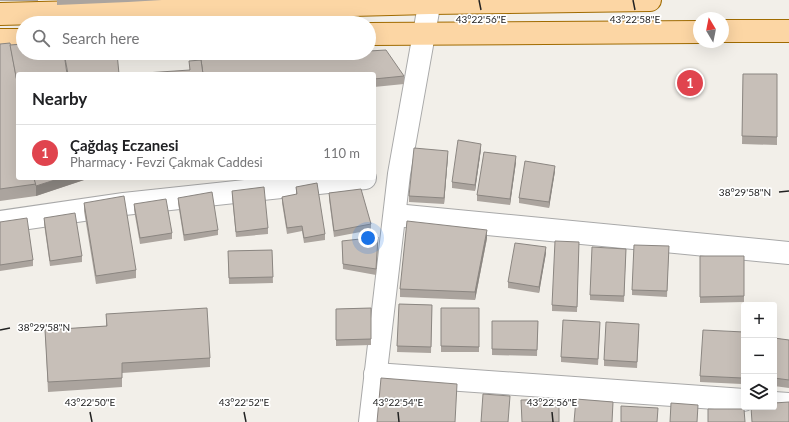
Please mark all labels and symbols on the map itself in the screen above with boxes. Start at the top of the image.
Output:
north arrow [693,12,729,48]
text: 43°22'56"E [456,13,506,25]
text: 43°22'58"E [610,13,660,25]
pin: 1 [677,68,703,98]
text: 38°29'58"N [719,186,771,198]
your location [358,228,378,248]
text: 38°29'58"N [18,321,70,333]
text: 43°22'50"E [65,396,115,408]
text: 43°22'52"E [219,396,269,408]
text: 43°22'54"E [373,396,423,408]
text: 43°22'56"E [527,396,577,408]

